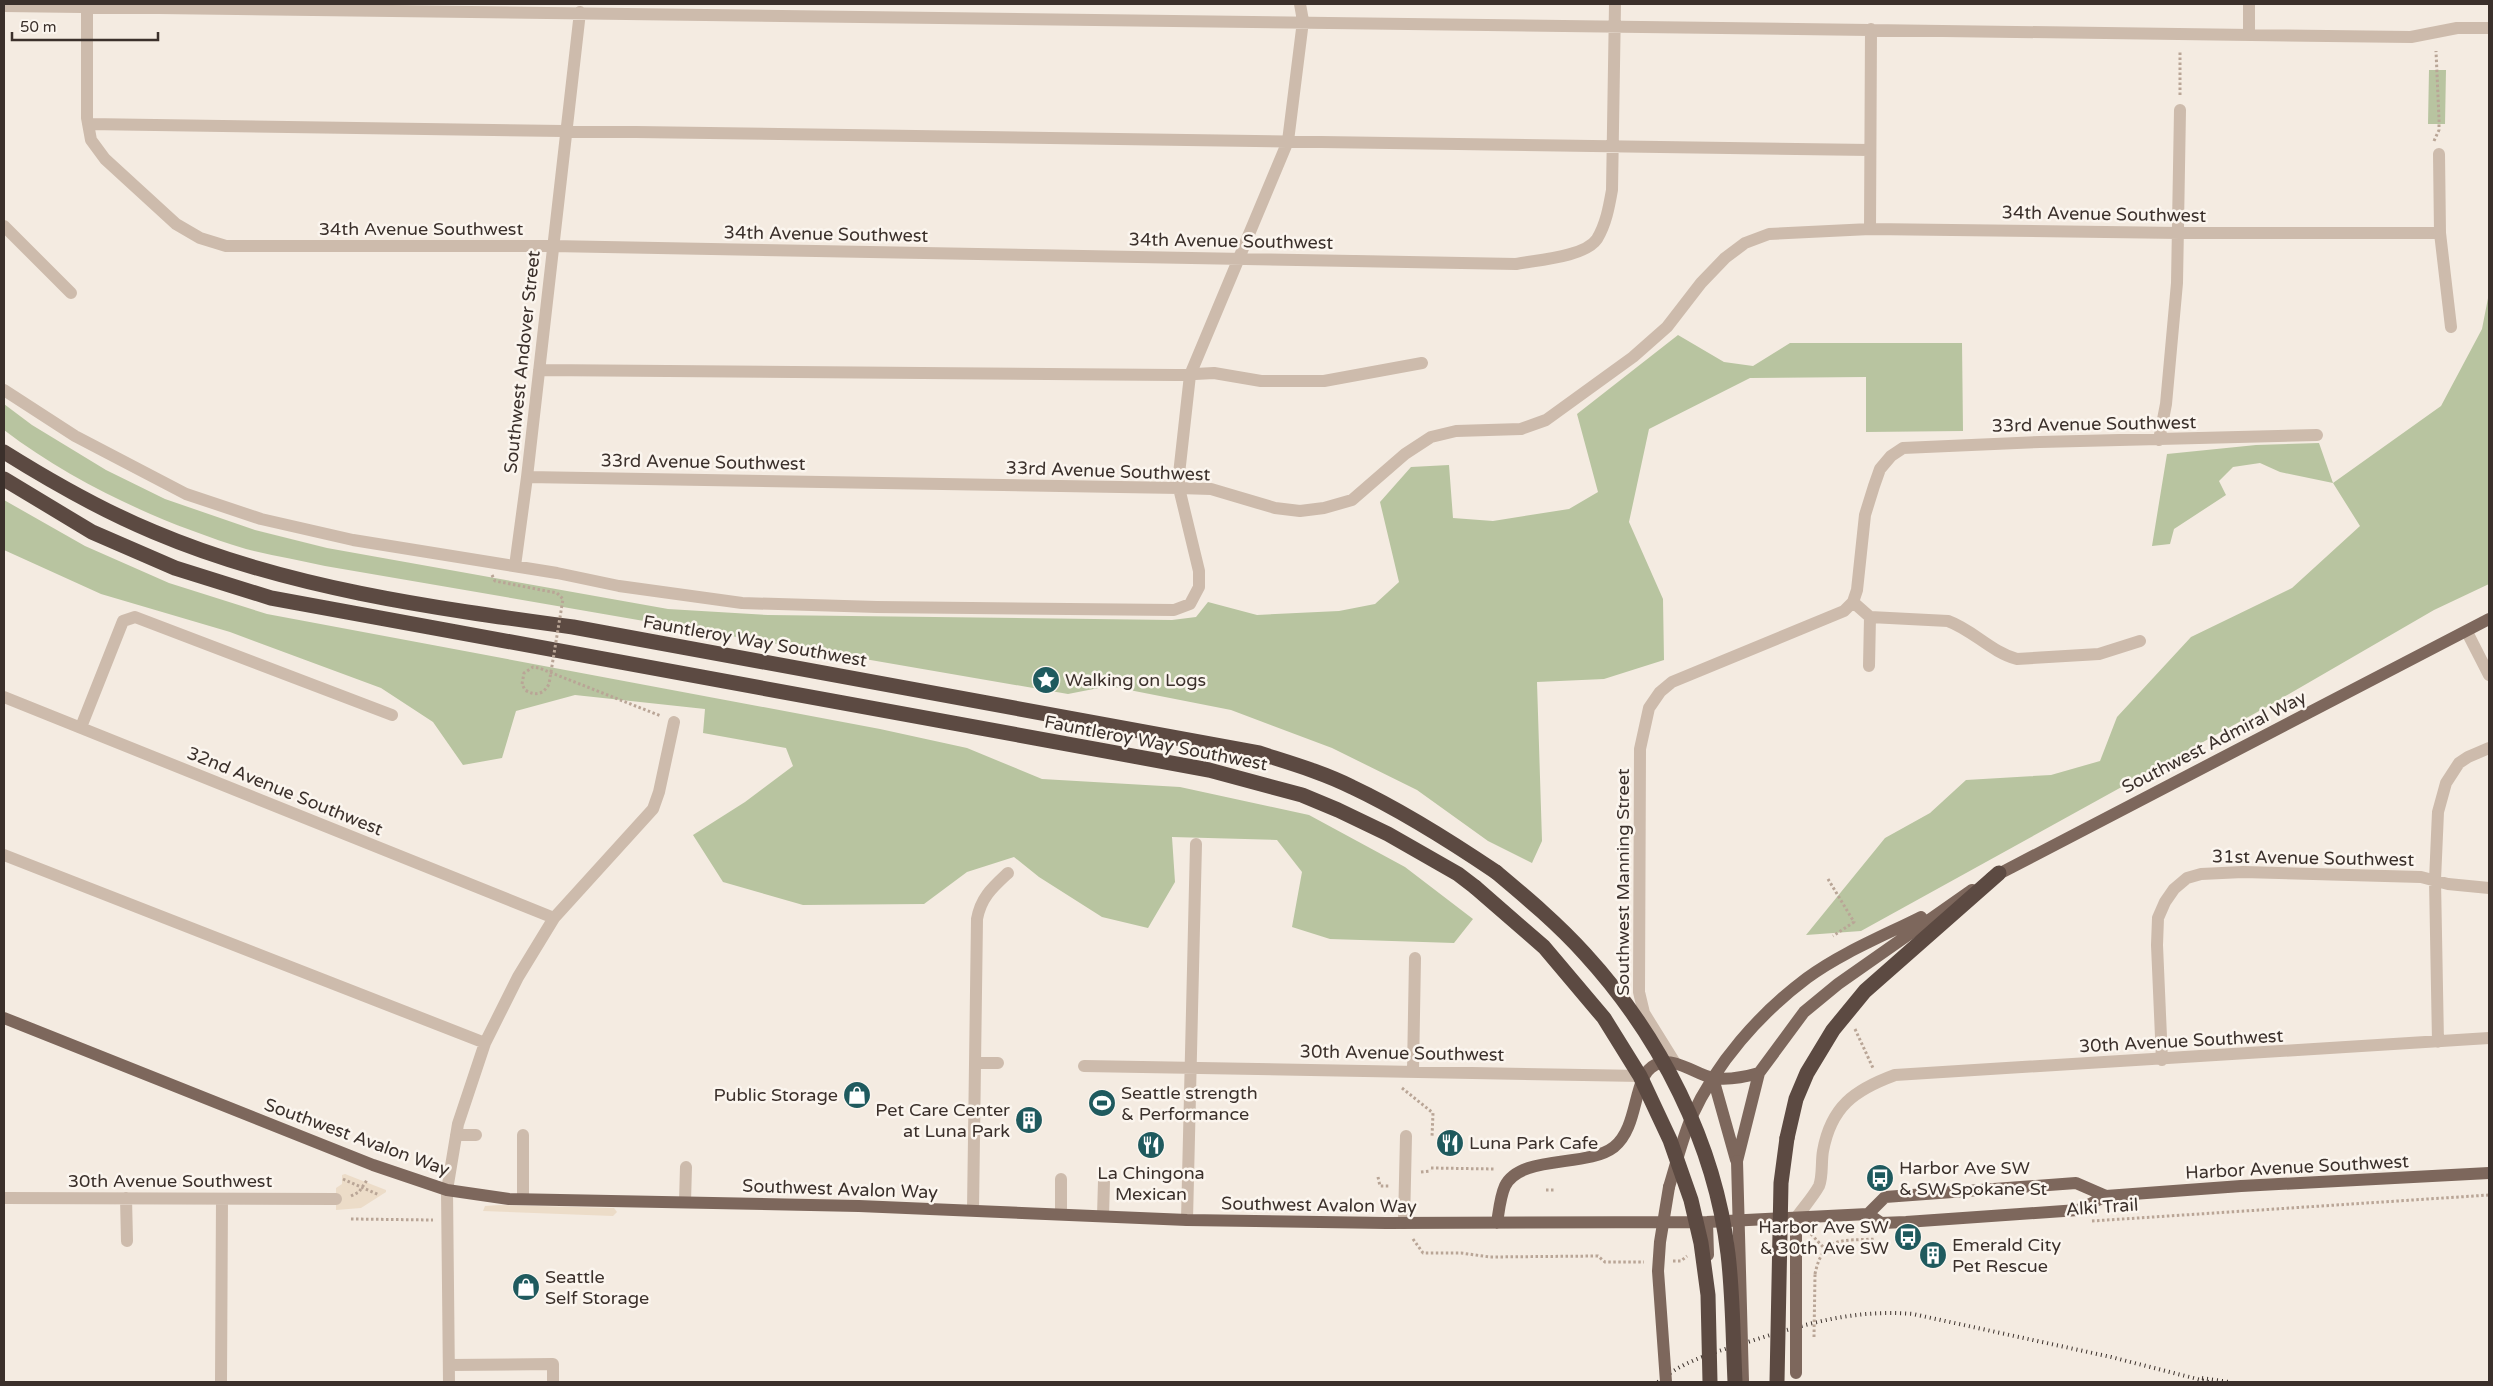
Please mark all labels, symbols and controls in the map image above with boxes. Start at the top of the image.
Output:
scale bar [12,10,159,42]
text: 50 m [20,18,57,36]
street label: 34th Avenue Southwest [2001,201,2207,227]
street label: 34th Avenue Southwest [319,218,523,240]
street label: 34th Avenue Southwest [723,221,929,247]
street label: 34th Avenue Southwest [1128,228,1334,254]
street label: Southwest Andover Street [499,249,545,475]
street label: 33rd Avenue Southwest [1991,411,2197,437]
street label: 33rd Avenue Southwest [600,449,806,475]
street label: 33rd Avenue Southwest [1005,456,1211,486]
street label: Fauntleroy Way Southwest [641,610,869,672]
place icon: Walking on Logs [1031,665,1061,695]
place label: Walking on Logs [1065,669,1206,691]
street label: Southwest Admiral Way [2118,686,2310,798]
street label: Fauntleroy Way Southwest [1043,711,1270,775]
street label: 32nd Avenue Southwest [184,742,386,840]
street label: Southwest Manning Street [1612,768,1634,996]
street label: 31st Avenue Southwest [2212,845,2414,871]
street label: 30th Avenue Southwest [2078,1025,2284,1057]
street label: 30th Avenue Southwest [1299,1040,1505,1066]
shop icon: Public Storage [842,1080,872,1110]
place label: Seattle strength & Performance [1121,1082,1258,1125]
place label: Public Storage [714,1084,838,1106]
sports icon: Seattle strength & Performance [1087,1088,1117,1118]
street label: Southwest Avalon Way [261,1093,453,1181]
place label: Pet Care Center at Luna Park [875,1099,1010,1142]
building icon: Pet Care Center at Luna Park [1014,1105,1044,1135]
restaurant icon: Luna Park Cafe [1435,1128,1465,1158]
restaurant icon: La Chingona Mexican [1136,1130,1166,1160]
place label: Luna Park Cafe [1469,1132,1598,1154]
street label: Harbor Avenue Southwest [2185,1150,2410,1184]
place label: Harbor Ave SW & SW Spokane St [1899,1157,2047,1200]
place label: La Chingona Mexican [1097,1162,1205,1205]
bus stop icon: Harbor Ave SW & SW Spokane St [1865,1163,1895,1193]
street label: 30th Avenue Southwest [68,1170,272,1192]
street label: Southwest Avalon Way [742,1175,938,1203]
street label: Southwest Avalon Way [1221,1192,1417,1218]
street label: Alki Trail [2065,1193,2139,1221]
place label: Harbor Ave SW & 30th Ave SW [1758,1216,1889,1259]
bus stop icon: Harbor Ave SW & 30th Ave SW [1893,1222,1923,1252]
place label: Emerald City Pet Rescue [1952,1234,2061,1277]
building icon: Emerald City Pet Rescue [1918,1240,1948,1270]
place label: Seattle Self Storage [545,1266,649,1309]
shop icon: Seattle Self Storage [511,1272,541,1302]

